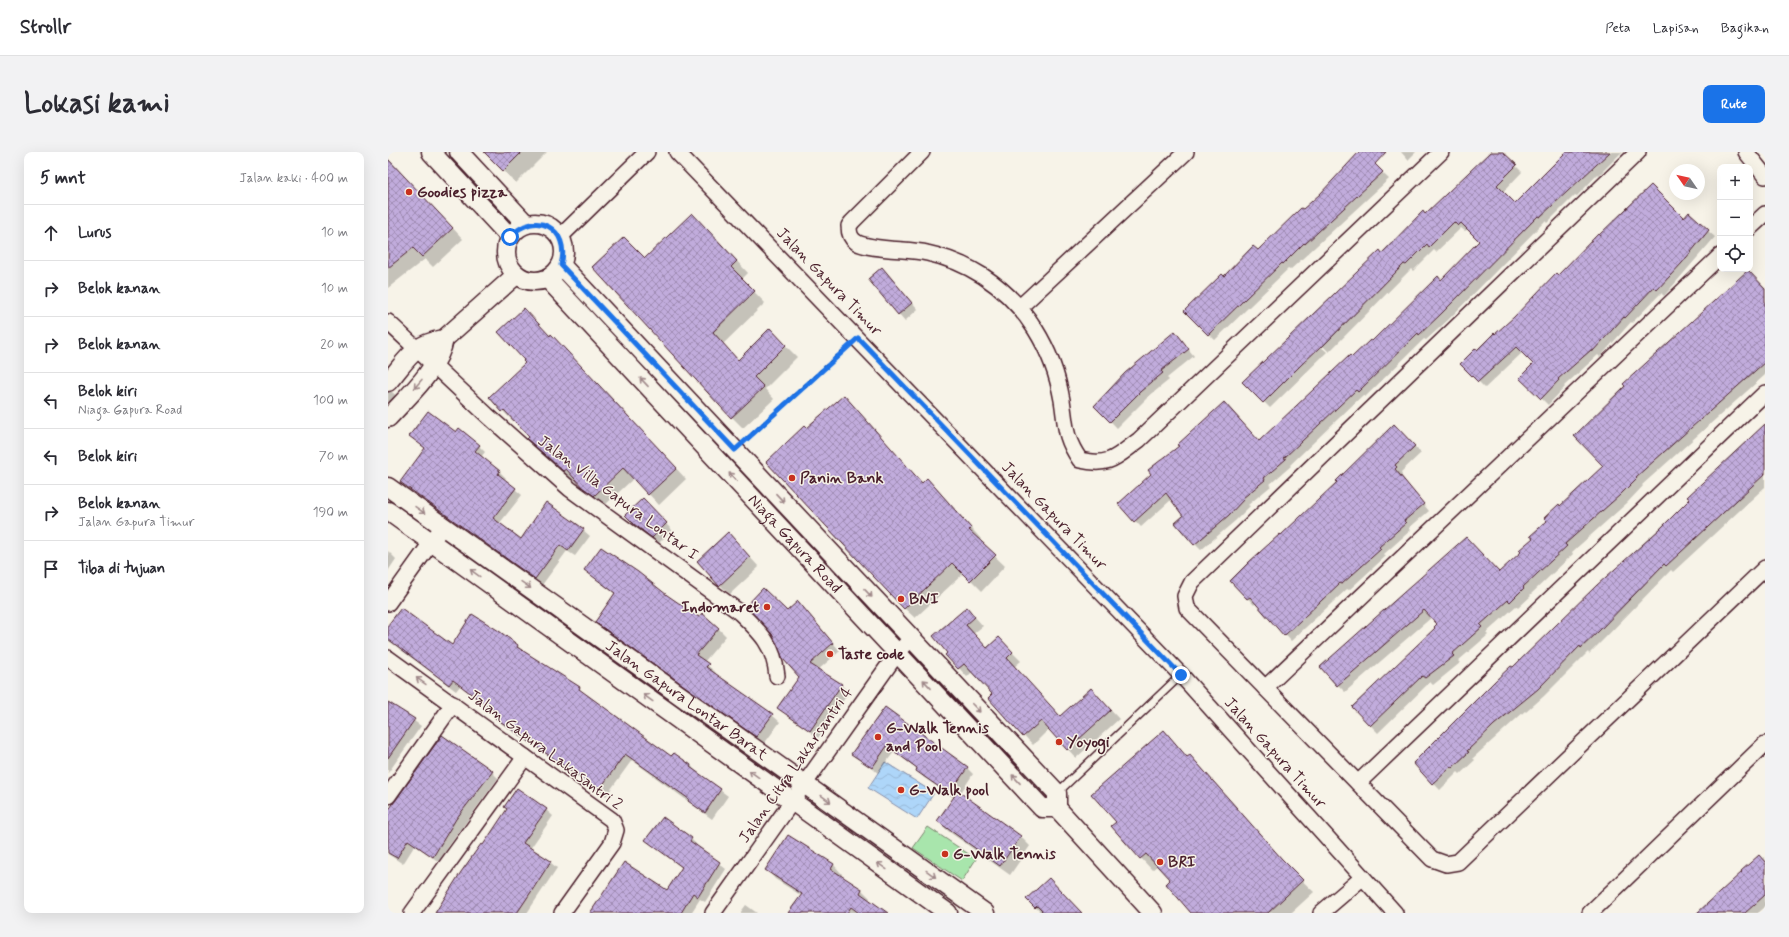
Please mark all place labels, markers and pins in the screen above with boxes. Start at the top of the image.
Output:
place label: Goodies pizza [417,182,507,203]
marker: Goodies pizza [404,187,414,197]
place label: Panin Bank [800,468,884,489]
marker: Panin Bank [787,473,797,483]
place label: BNI [909,589,939,610]
marker: BNI [896,594,906,604]
place label: Indomaret [681,597,759,618]
marker: Indomaret [762,602,772,612]
place label: Taste code [838,644,905,665]
marker: Taste code [825,649,835,659]
place label: G-Walk Tennis and Pool [886,718,990,757]
marker: G-Walk Tennis and Pool [873,732,883,742]
place label: Yoyogi [1067,732,1110,755]
marker: Yoyogi [1054,737,1064,747]
place label: G-Walk pool [909,780,989,801]
marker: G-Walk pool [896,785,906,795]
place label: G-Walk Tennis [953,844,1057,865]
marker: G-Walk Tennis [940,849,950,859]
place label: BRI [1168,852,1196,873]
marker: BRI [1155,857,1165,867]

